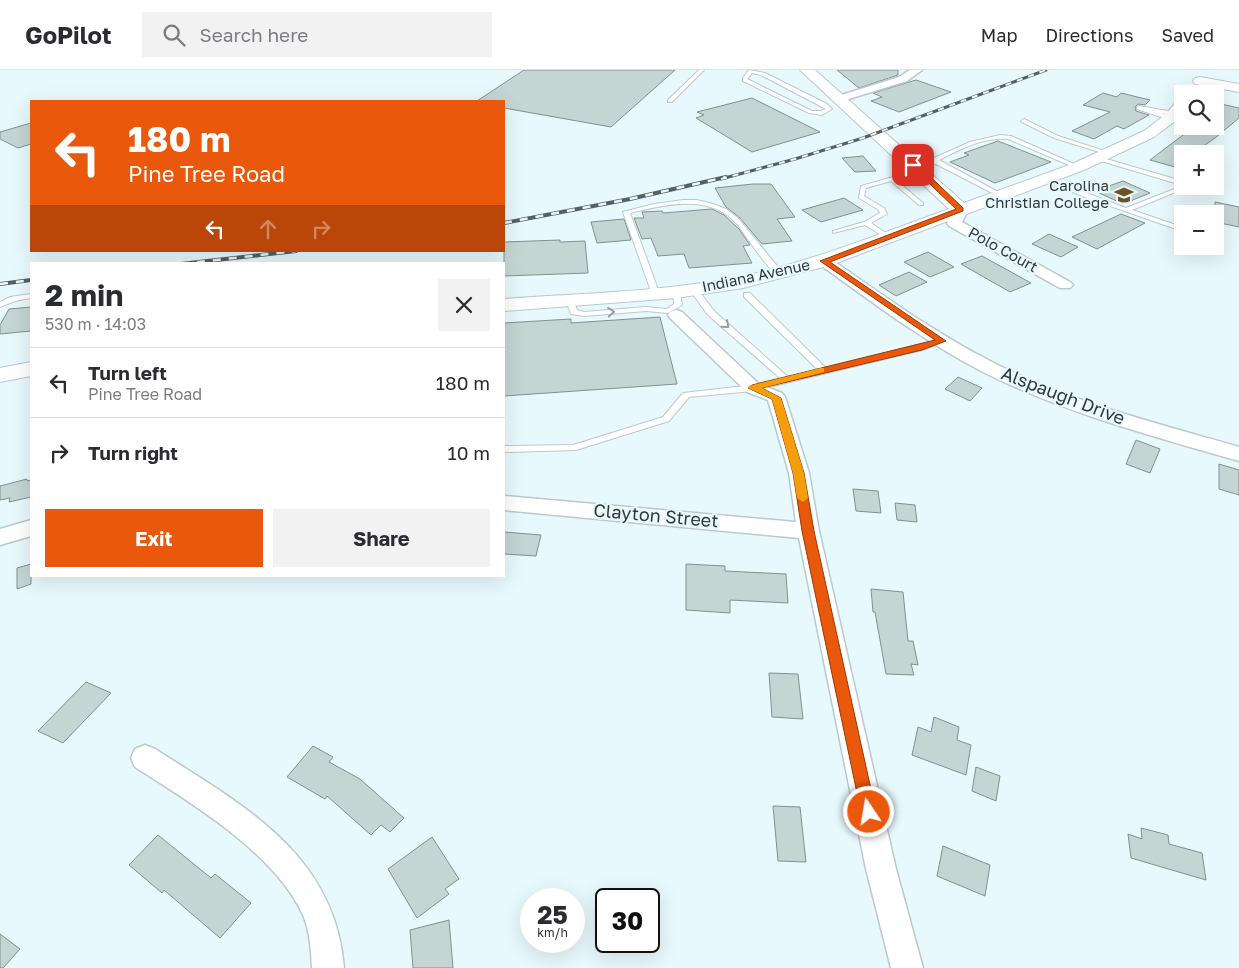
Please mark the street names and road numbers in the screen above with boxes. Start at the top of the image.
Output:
street label: Polo Court [966,223,1041,276]
street label: Indiana Avenue [700,255,812,295]
street label: Alspaugh Drive [999,361,1128,429]
street label: Clayton Street [593,499,719,531]

